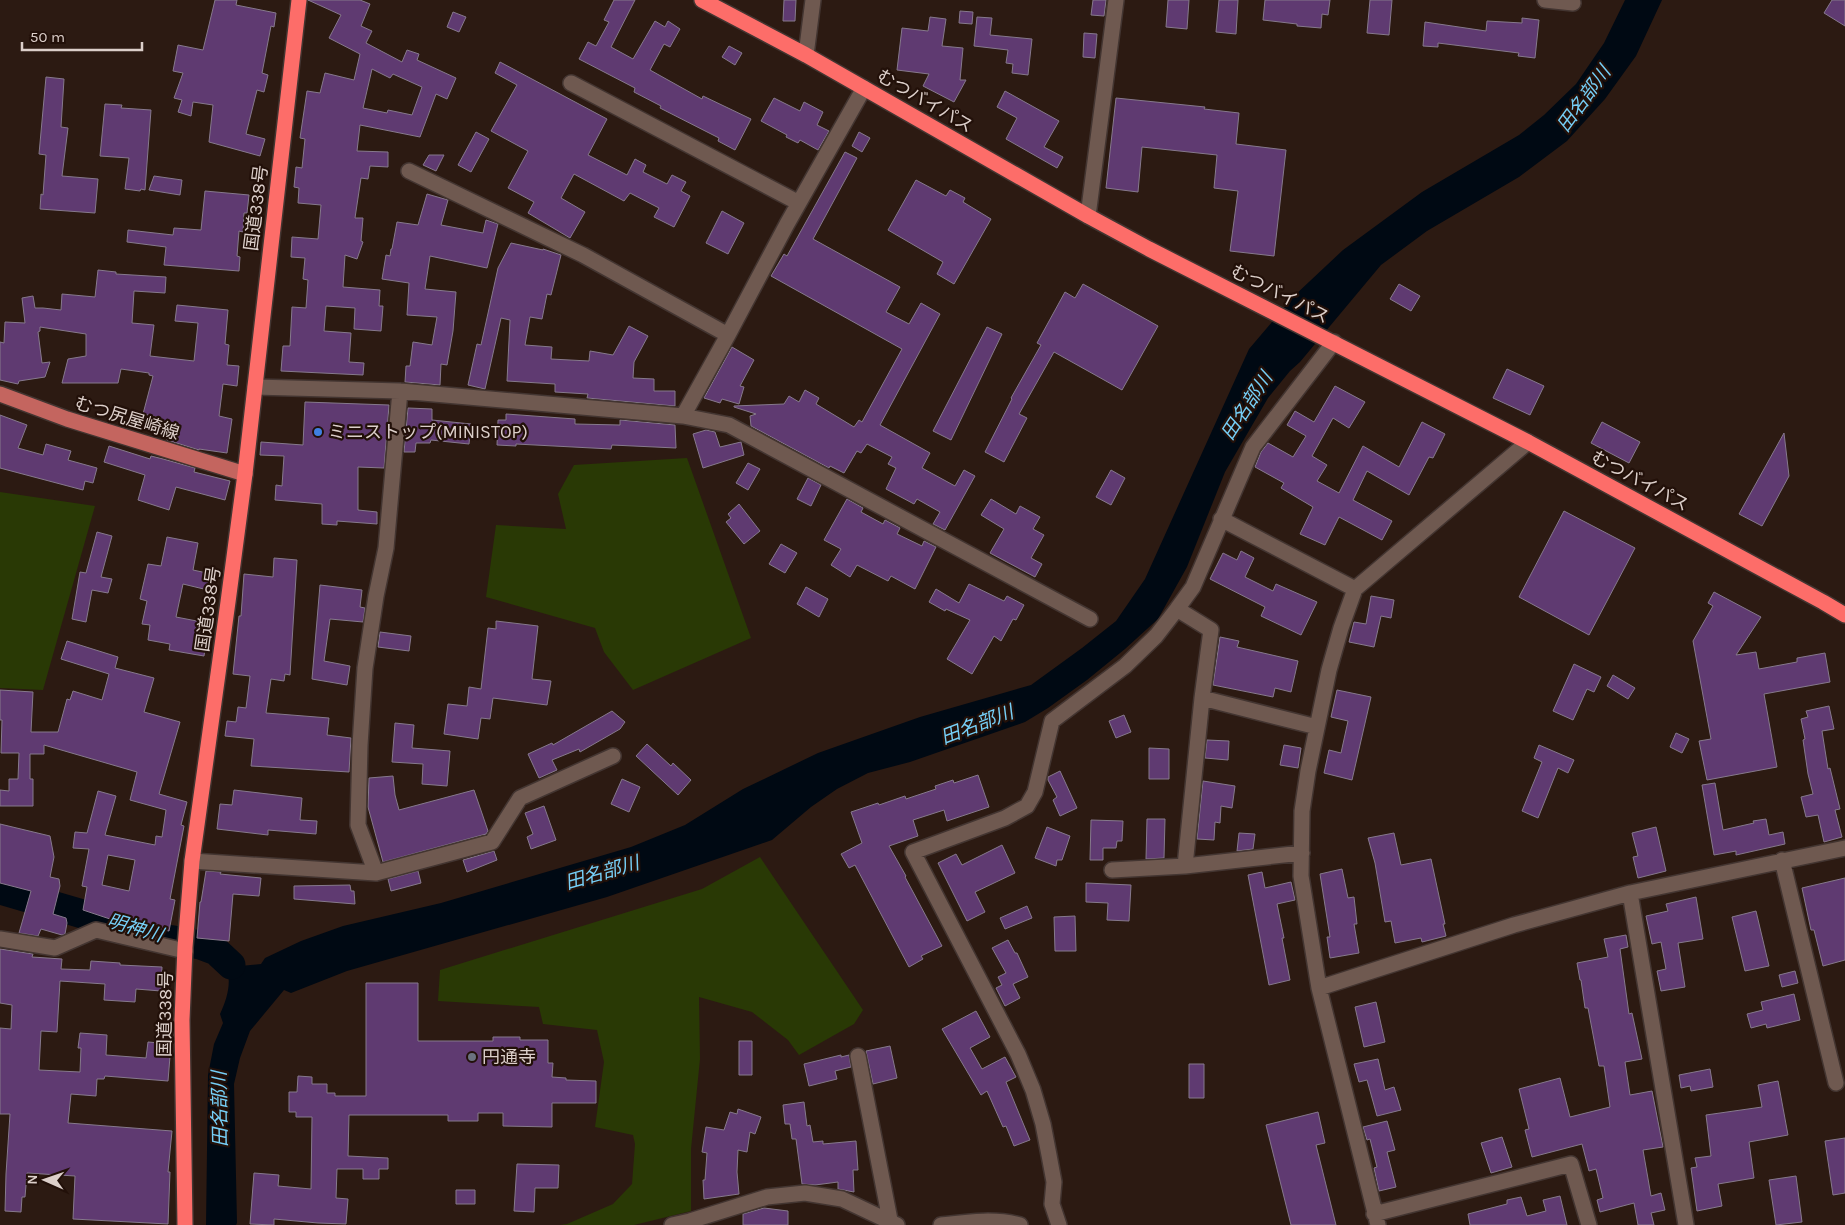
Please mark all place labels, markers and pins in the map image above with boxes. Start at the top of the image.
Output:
place label: ミニストップ(MINISTOP) [328,421,528,443]
marker: ミニストップ(MINISTOP) [312,426,324,438]
place label: 円通寺 [482,1046,536,1068]
marker: 円通寺 [466,1051,478,1063]

